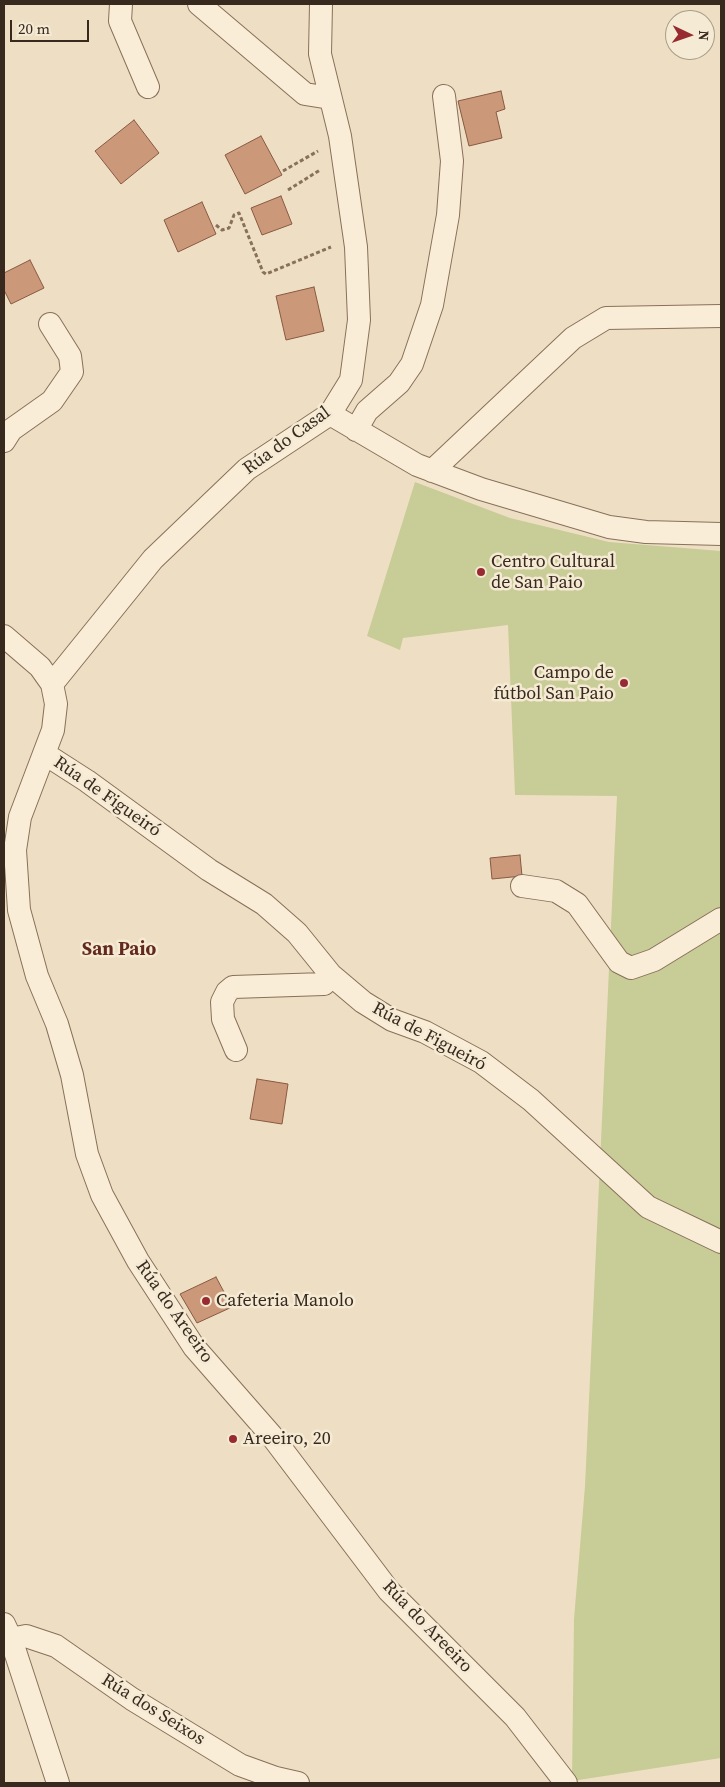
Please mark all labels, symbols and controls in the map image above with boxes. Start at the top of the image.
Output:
scale bar [12,10,91,42]
north arrow [665,10,715,60]
text: 20 m [18,18,50,39]
text: N [694,30,714,41]
street label: Rúa do Casal [239,402,335,480]
place label: Centro Cultural de San Paio [491,551,615,594]
marker: Centro Cultural de San Paio [475,566,487,578]
place label: Campo de fútbol San Paio [493,662,614,704]
marker: Campo de fútbol San Paio [618,677,630,689]
street label: Rúa de Figueiró [49,752,165,842]
district label: San Paio [82,939,156,961]
street label: Rúa de Figueiró [368,998,490,1076]
street label: Rúa do Areeiro [131,1257,217,1367]
place label: Cafeteria Manolo [216,1290,354,1312]
marker: Cafeteria Manolo [200,1295,212,1307]
place label: Areeiro, 20 [243,1428,331,1450]
marker: Areeiro, 20 [227,1433,239,1445]
street label: Rúa do Areeiro [378,1576,476,1678]
street label: Rúa dos Seixos [97,1670,209,1750]

